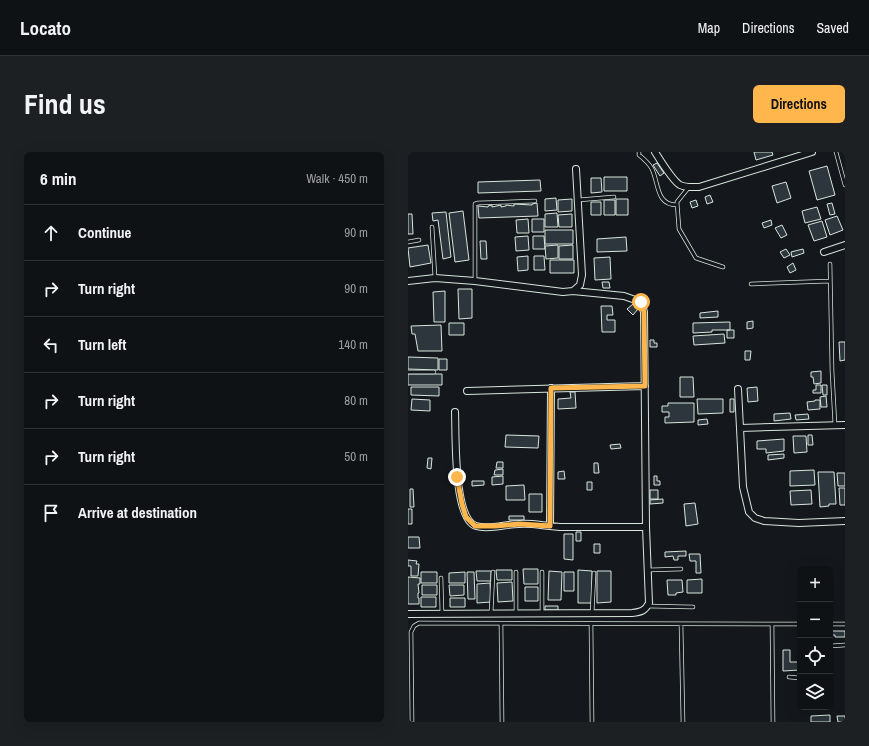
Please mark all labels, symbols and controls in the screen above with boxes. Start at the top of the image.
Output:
text: Locato [20,15,71,41]
text: Map [698,19,720,37]
text: Directions [742,19,794,37]
text: Saved [816,19,849,37]
text: Find us [24,85,106,123]
button: Directions [753,85,845,123]
text: 6 min [40,167,76,190]
text: Walk · 450 m [306,170,368,187]
icon: ahead [40,222,62,244]
text: Continue [78,222,131,243]
text: 90 m [344,224,368,241]
icon: right [40,278,62,300]
text: Turn right [78,278,135,299]
text: 90 m [344,280,368,297]
route start [632,293,650,311]
icon: left [40,334,62,356]
text: Turn left [78,334,126,355]
text: 140 m [338,336,368,353]
icon: right [40,390,62,412]
text: Turn right [78,390,135,411]
text: 80 m [344,392,368,409]
icon: right [40,446,62,468]
text: Turn right [78,446,135,467]
text: 50 m [344,448,368,465]
route end [448,468,466,486]
icon: arrive [40,502,62,524]
text: Arrive at destination [78,502,197,523]
map controls [797,566,833,710]
button: + [797,566,833,602]
button: − [797,602,833,638]
button: locate [797,638,833,674]
button: layers [797,674,833,710]

